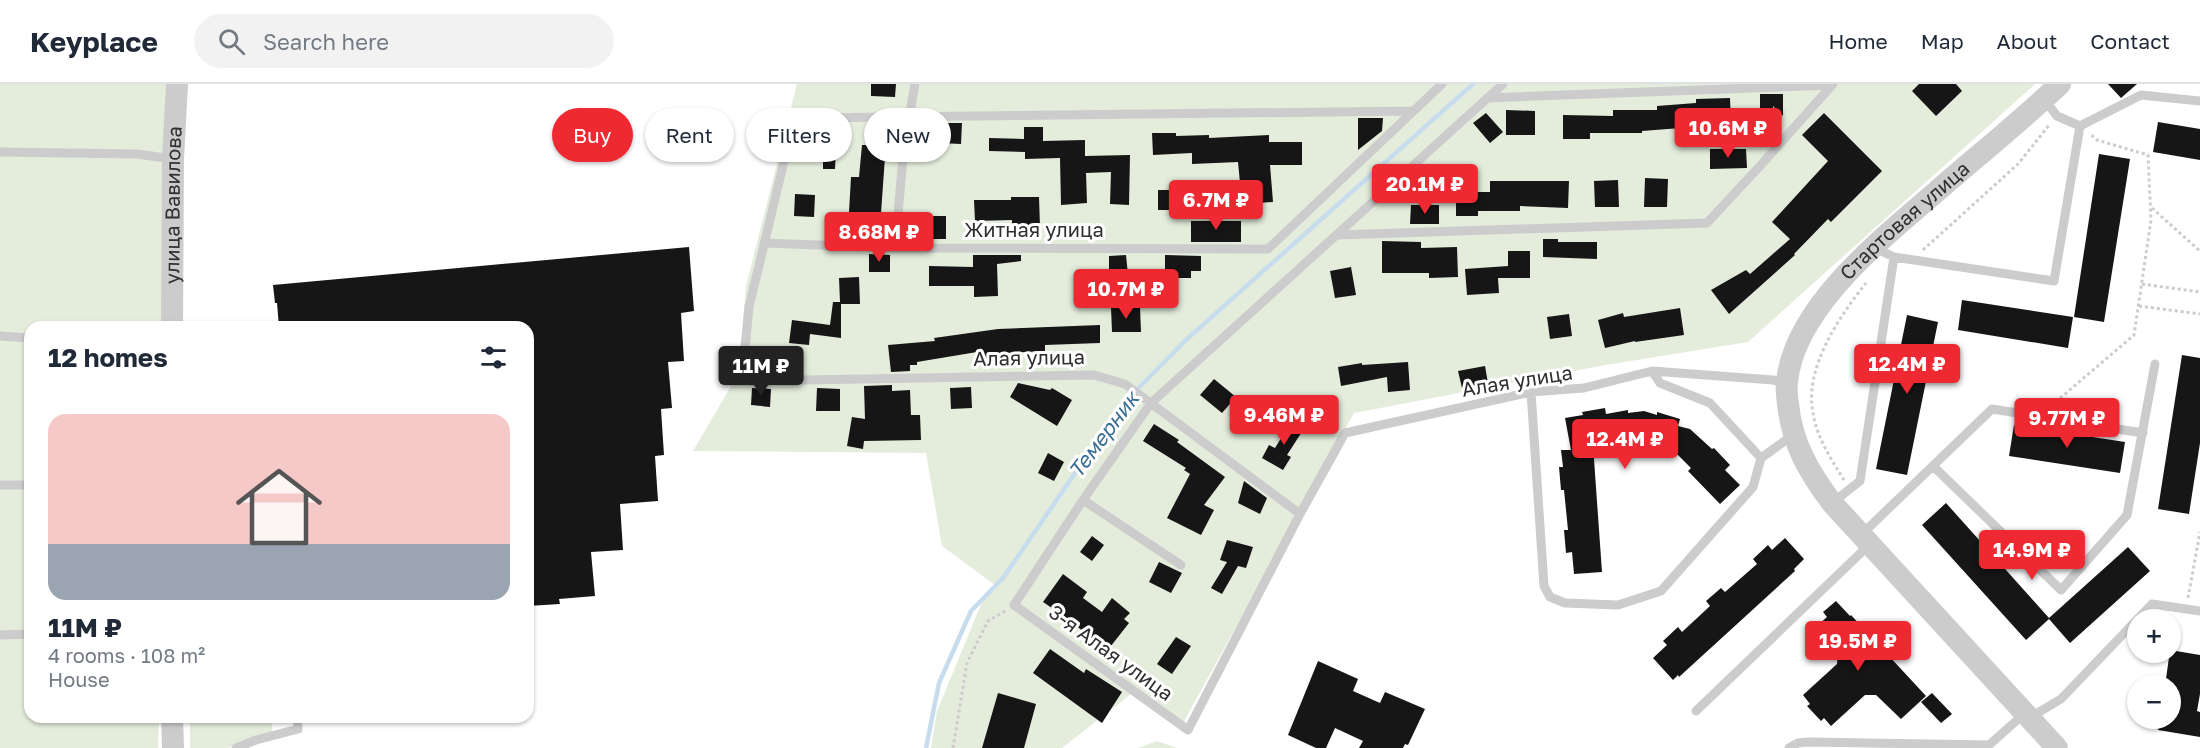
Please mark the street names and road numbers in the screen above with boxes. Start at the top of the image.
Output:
street label: улица Вавилова [159,125,186,284]
street label: Стартовая улица [1834,156,1974,284]
street label: Житная улица [964,217,1104,241]
street label: Алая улица [973,344,1085,370]
street label: Алая улица [1460,359,1574,401]
street label: 3-я Алая улица [1045,599,1178,705]

